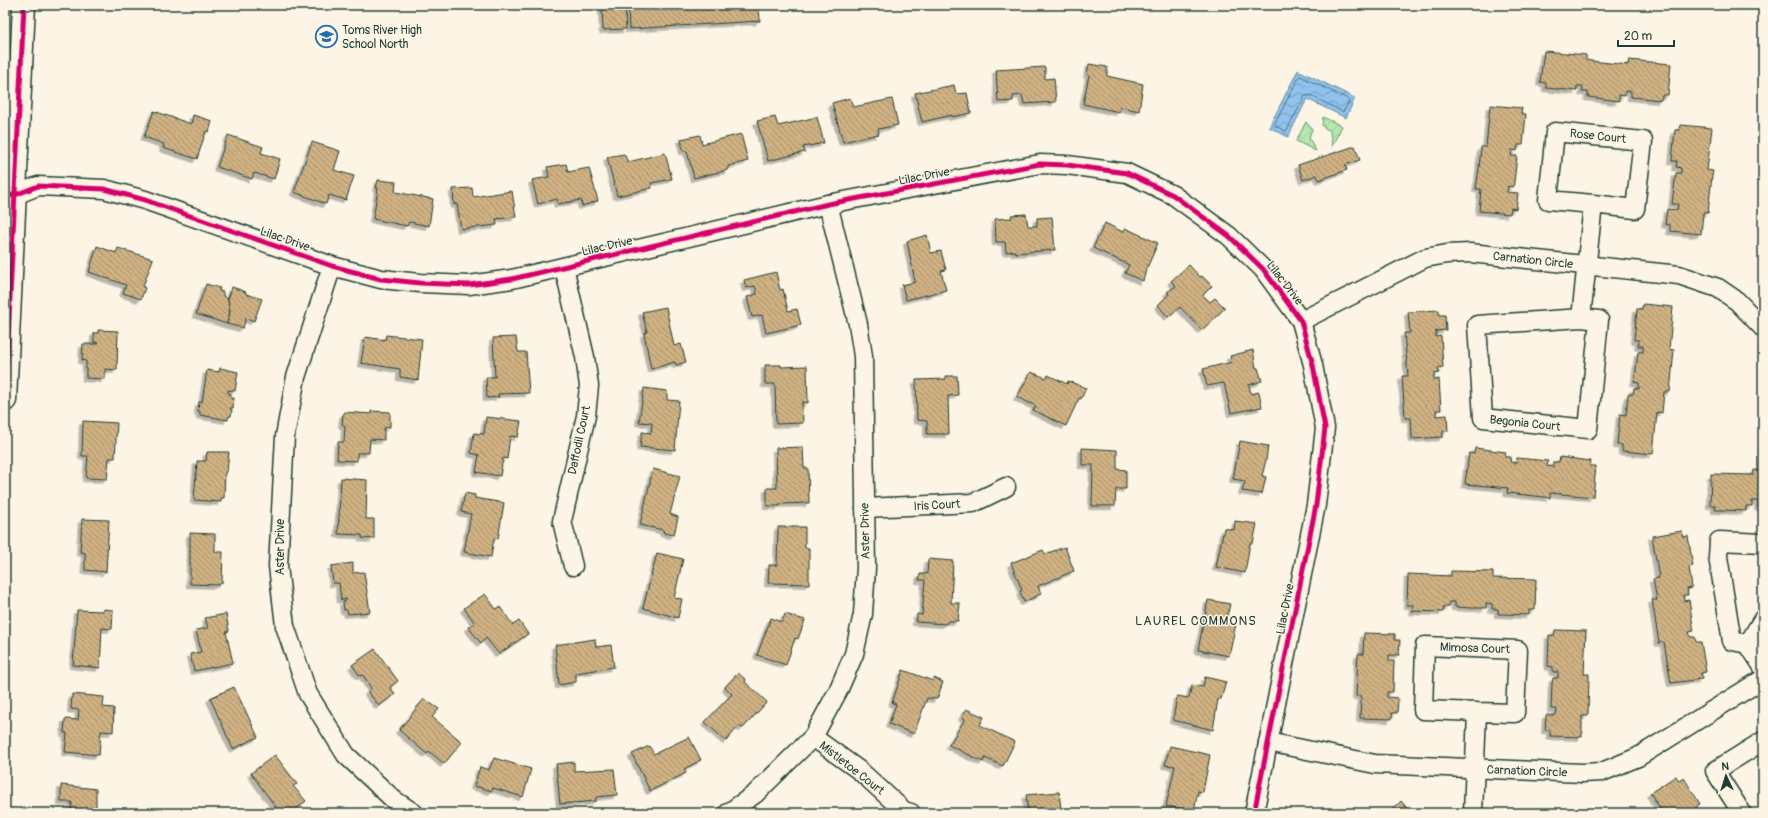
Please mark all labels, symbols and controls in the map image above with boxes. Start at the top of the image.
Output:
scale bar [1618,22,1674,48]
place label: Toms River High School North [342,23,422,52]
school or university icon: Toms River High School North [313,24,339,50]
text: 20 m [1624,29,1653,44]
street label: Rose Court [1569,126,1627,147]
street label: Lilac Drive [897,164,951,189]
street label: Lilac Drive [258,224,312,255]
street label: Lilac Drive [580,233,634,260]
street label: Carnation Circle [1492,249,1574,272]
street label: Lilac Drive [1263,258,1306,308]
street label: Daffodil Court [565,404,594,476]
street label: Begonia Court [1489,412,1561,435]
street label: Iris Court [913,497,961,514]
street label: Aster Drive [858,503,873,559]
street label: Aster Drive [273,519,288,575]
street label: Lilac Drive [1273,582,1298,636]
district label: LAUREL COMMONS [1135,613,1257,629]
street label: Mimosa Court [1440,640,1510,657]
street label: Mistletoe Court [816,738,887,799]
north arrow [1706,756,1746,796]
text: N [1721,760,1730,773]
street label: Carnation Circle [1486,763,1568,780]

